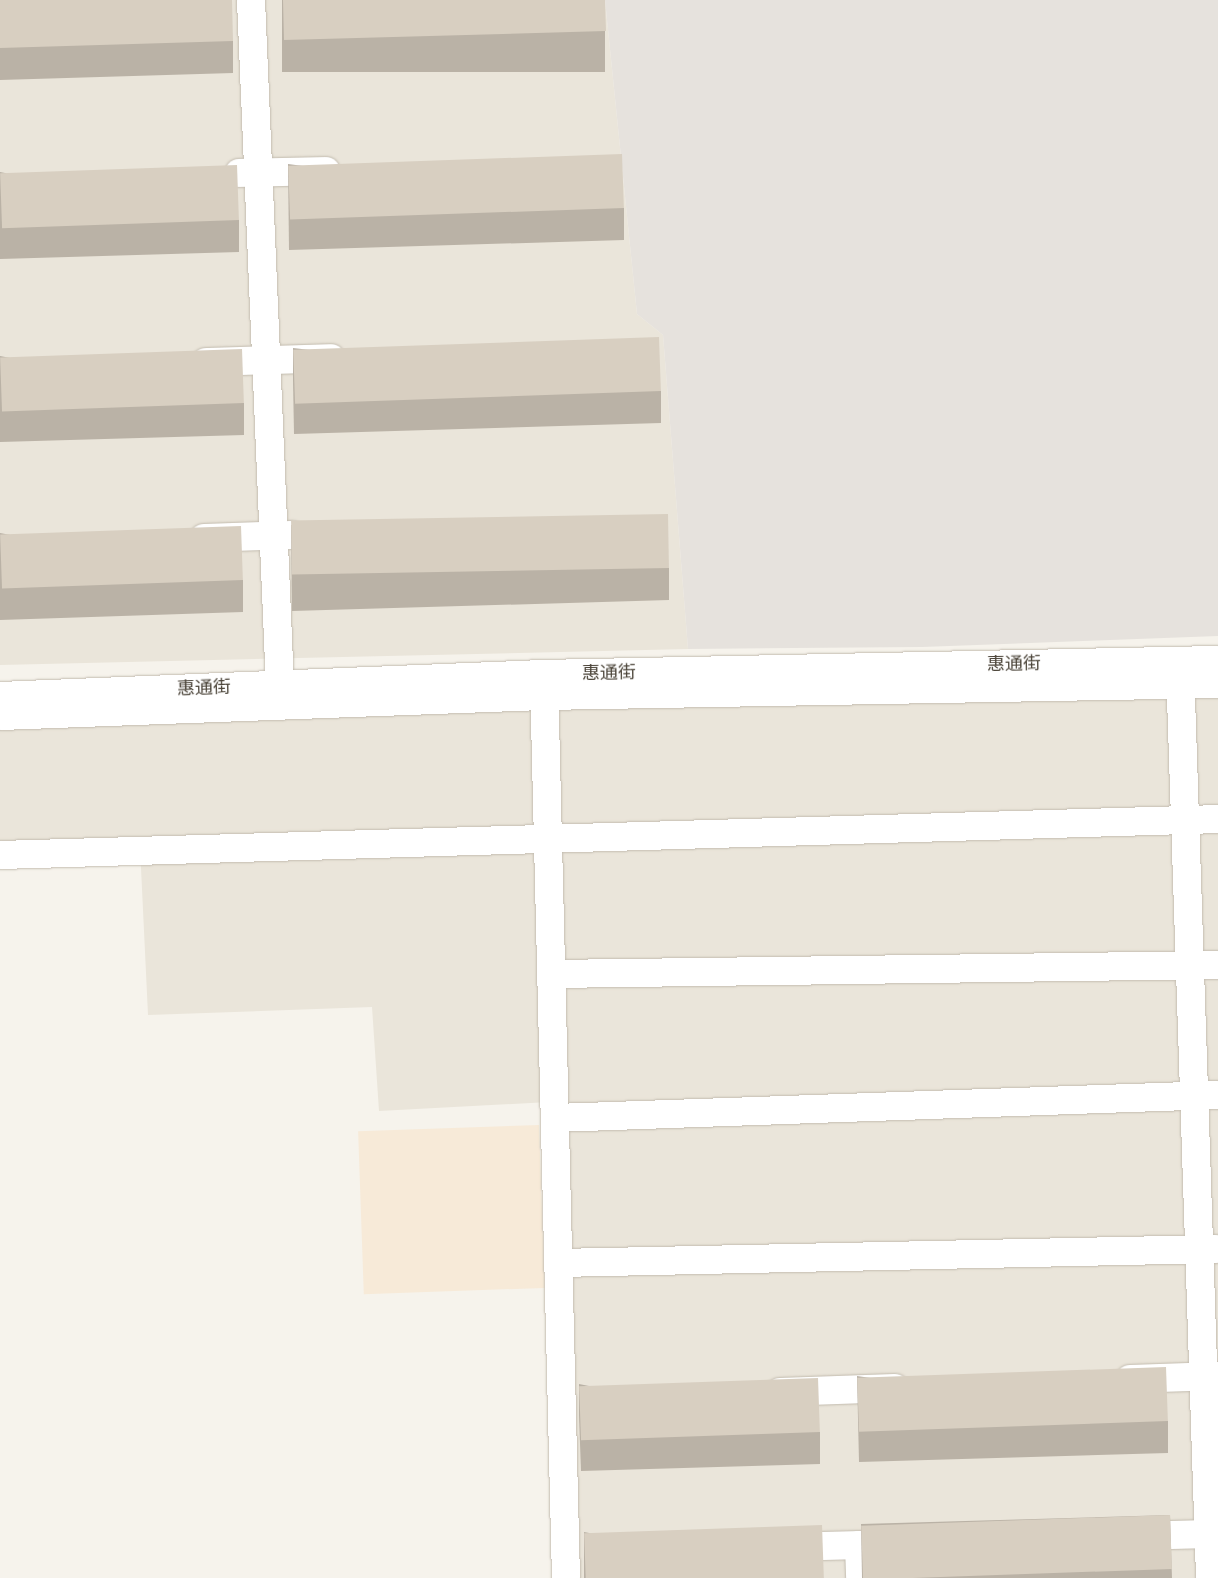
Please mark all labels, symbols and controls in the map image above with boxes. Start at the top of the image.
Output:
street label: 惠通街 [987,653,1041,675]
street label: 惠通街 [582,662,636,684]
street label: 惠通街 [177,676,231,700]

